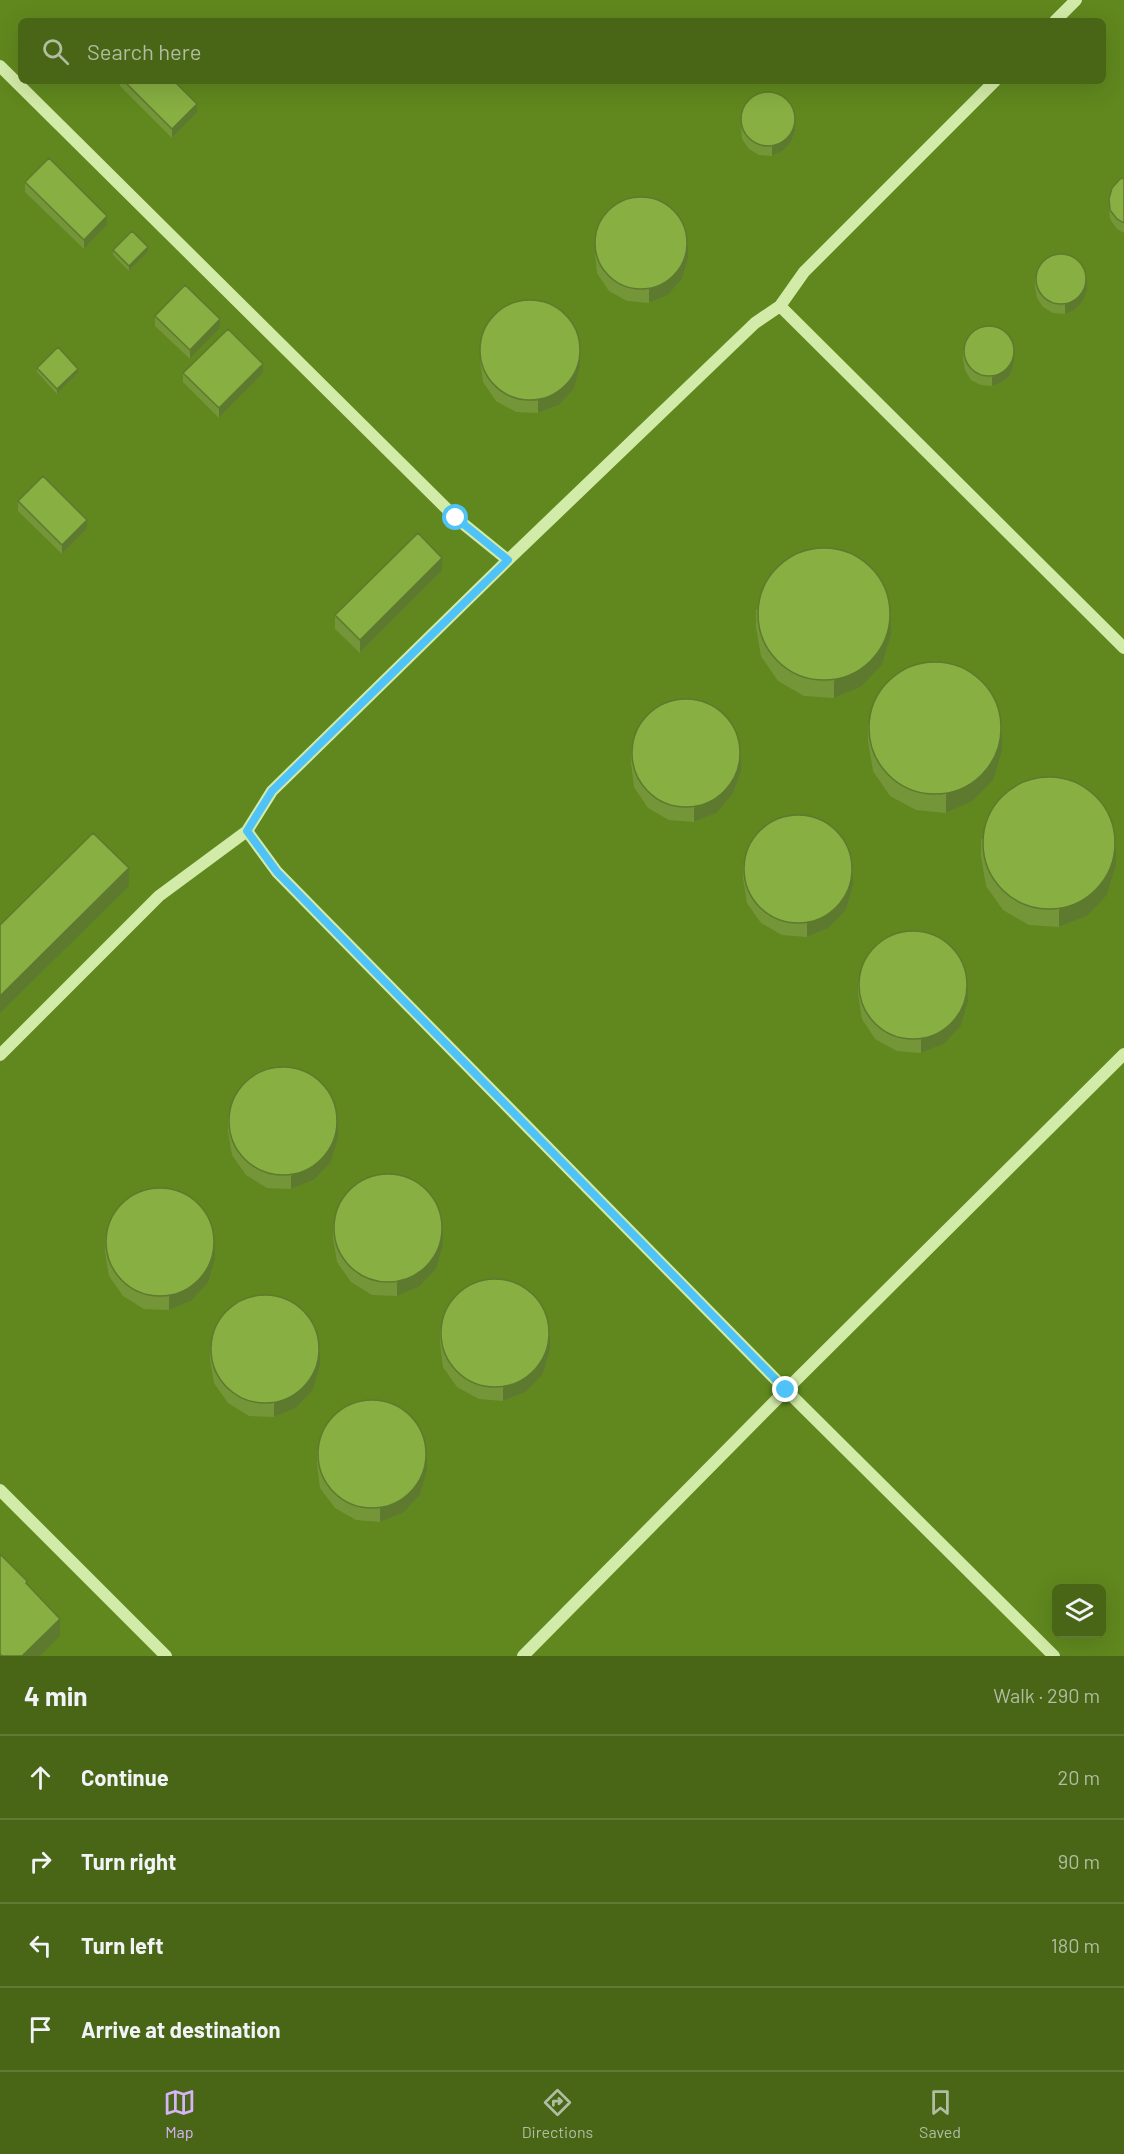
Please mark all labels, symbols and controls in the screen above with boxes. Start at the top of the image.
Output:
search box [18,18,1106,84]
icon: search [39,35,72,68]
text: Search here [87,38,201,64]
route start [442,504,468,530]
route end [772,1376,798,1402]
map controls [1052,1584,1106,1638]
button: layers [1052,1584,1106,1638]
text: 4 min [24,1680,88,1711]
text: Walk · 290 m [993,1683,1100,1707]
icon: ahead [24,1761,57,1794]
text: Continue [81,1764,169,1790]
text: 20 m [1057,1765,1100,1789]
icon: right [24,1845,57,1878]
text: Turn right [81,1848,176,1874]
text: 90 m [1058,1849,1100,1873]
icon: left [24,1929,57,1962]
text: Turn left [81,1932,164,1958]
text: 180 m [1051,1933,1100,1957]
icon: arrive [24,2013,57,2046]
text: Arrive at destination [81,2016,280,2042]
tab: Map [163,2086,196,2141]
tab: Directions [522,2086,593,2141]
tab: Saved [919,2086,961,2141]

